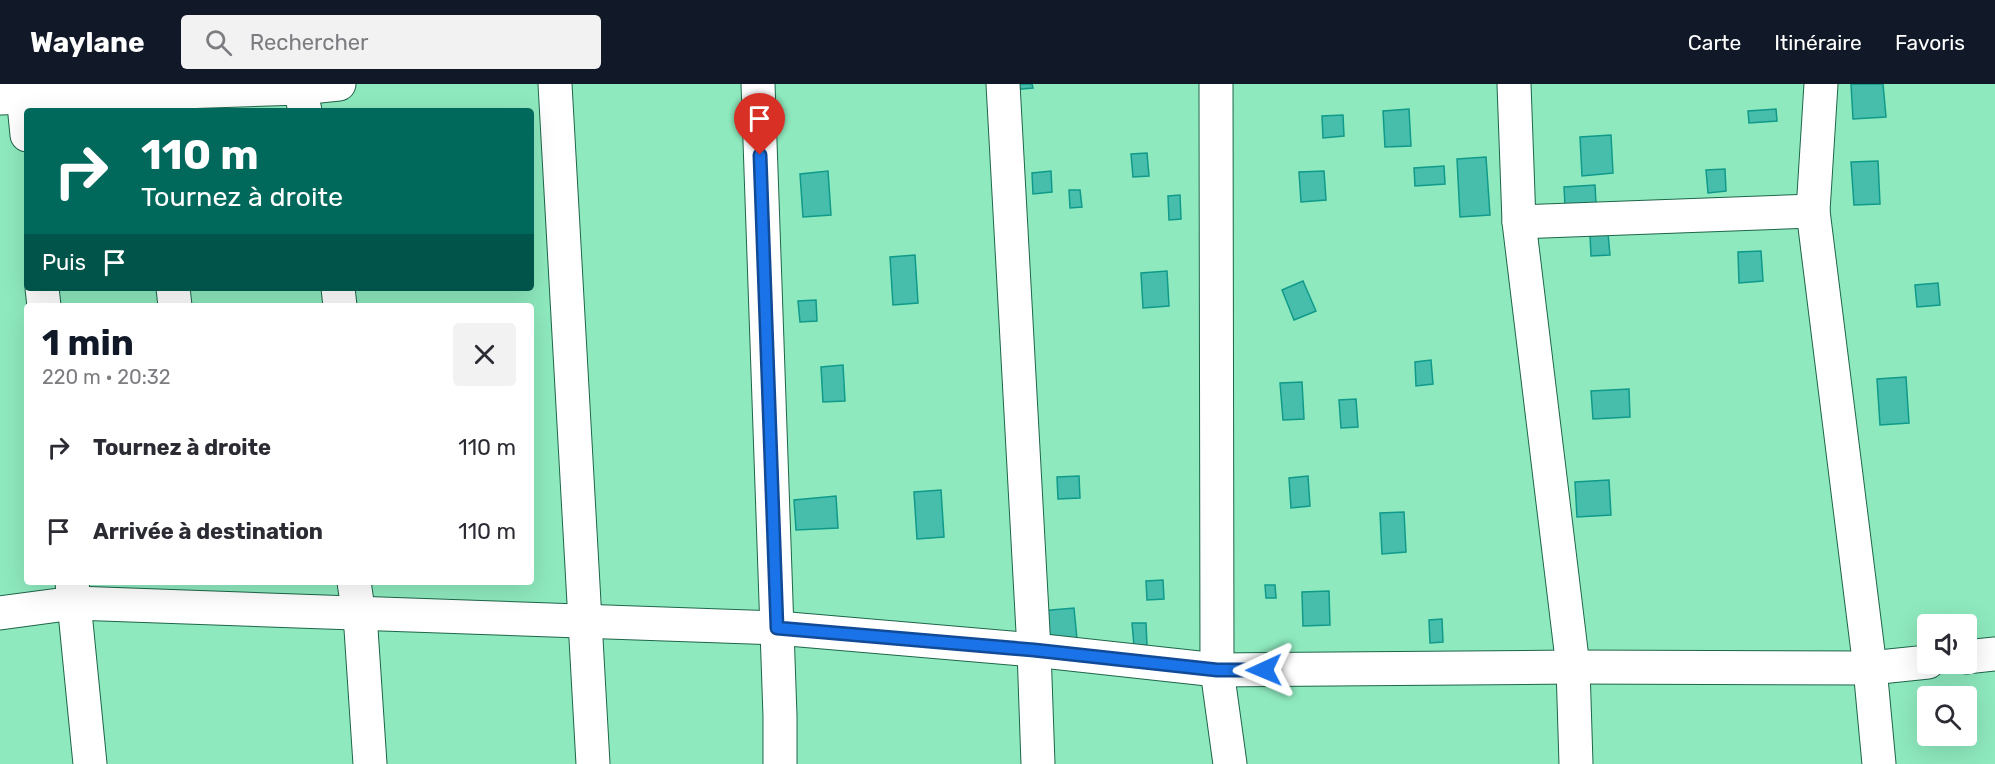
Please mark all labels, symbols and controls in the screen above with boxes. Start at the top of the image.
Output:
search box [181,15,601,69]
text: Waylane [30,26,145,59]
icon: search [202,26,235,59]
text: Rechercher [250,29,368,56]
text: Carte [1688,30,1741,55]
text: Itinéraire [1774,30,1862,55]
text: Favoris [1895,30,1965,55]
pin [734,93,785,155]
icon: arrive [743,102,776,135]
text: 110 m [141,130,259,180]
icon: right [42,132,120,210]
text: Tournez à droite [141,181,343,213]
icon: arrive [98,246,131,279]
text: Puis [42,249,86,276]
text: 1 min [42,321,134,364]
button: close [453,323,516,386]
text: 220 m · 20:32 [42,365,171,389]
icon: right [42,431,75,464]
text: Tournez à droite [93,434,271,461]
text: 110 m [458,434,516,461]
icon: arrive [42,515,75,548]
text: Arrivée à destination [93,518,323,545]
text: 110 m [458,518,516,545]
map controls [1917,614,1977,746]
button: sound [1917,614,1977,674]
position arrow [1232,638,1296,702]
button: search [1917,686,1977,746]

